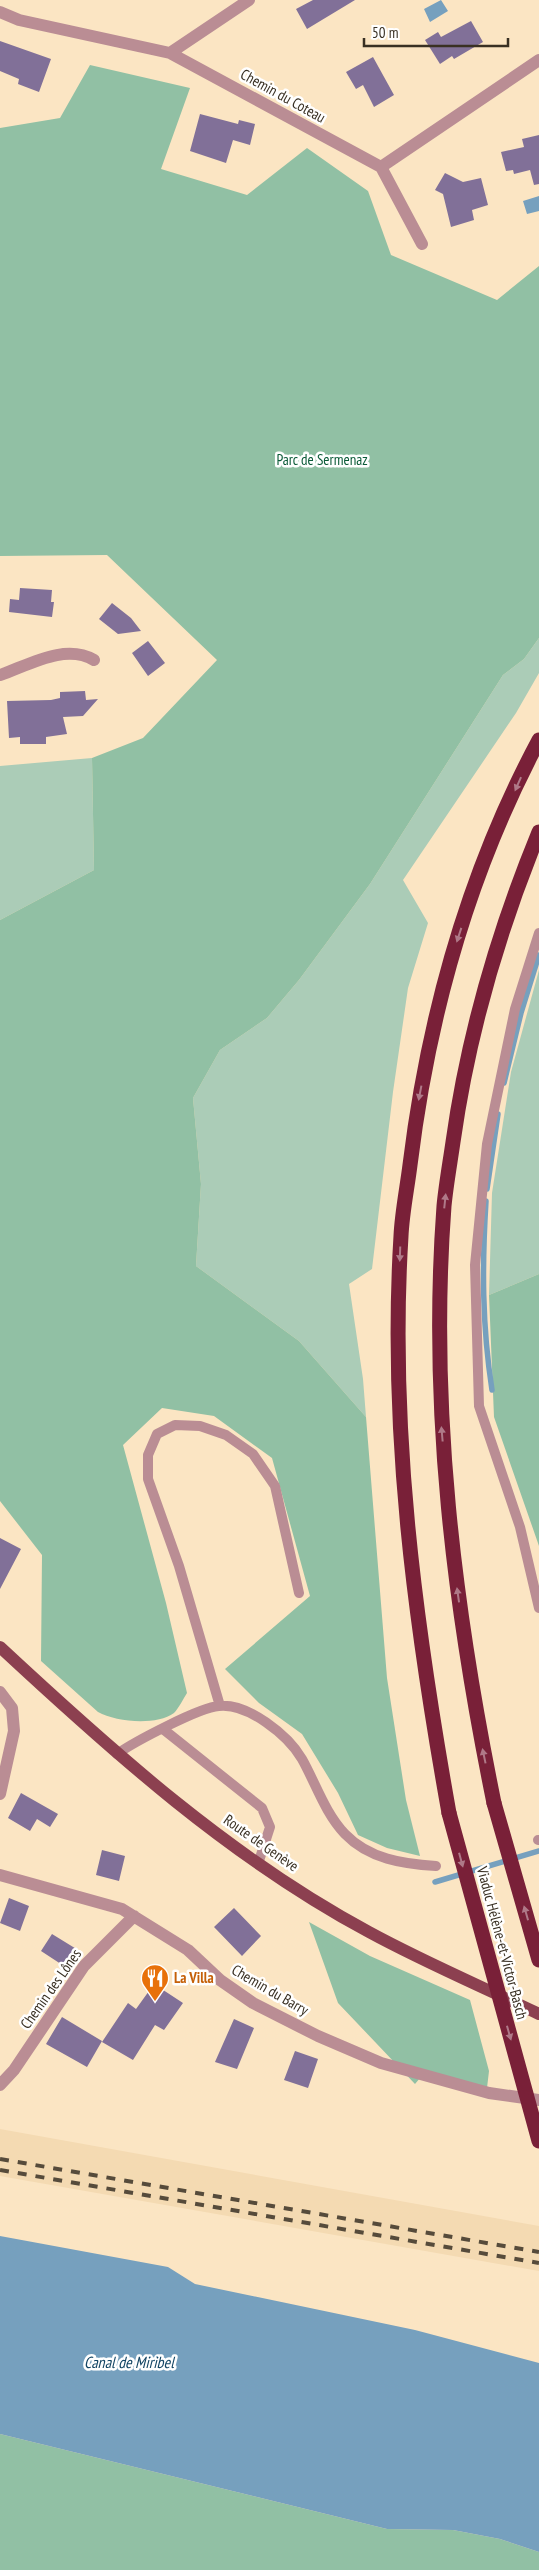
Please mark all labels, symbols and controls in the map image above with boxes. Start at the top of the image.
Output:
scale bar [364,15,508,47]
text: 50 m [372,23,398,42]
street label: Chemin du Coteau [237,64,329,127]
park label: Parc de Sermenaz [276,450,368,469]
one-way arrow [513,776,522,791]
one-way arrow [455,928,463,943]
one-way arrow [416,1085,424,1101]
one-way arrow [441,1193,449,1209]
one-way arrow [396,1246,404,1262]
one-way arrow [438,1425,446,1441]
one-way arrow [454,1587,462,1603]
one-way arrow [480,1748,488,1763]
street label: Route de Genève [220,1810,302,1875]
one-way arrow [458,1852,466,1867]
street label: Viaduc Hélène-et-Victor-Basch [473,1863,532,2021]
one-way arrow [521,1906,529,1921]
street label: Chemin des Lônes [16,1945,85,2032]
street label: Chemin du Barry [228,1960,312,2019]
restaurant icon: La Villa [140,1963,170,2002]
place label: La Villa [174,1968,214,1987]
one-way arrow [505,2026,513,2041]
water label: Canal de Miribel [84,2352,175,2372]

